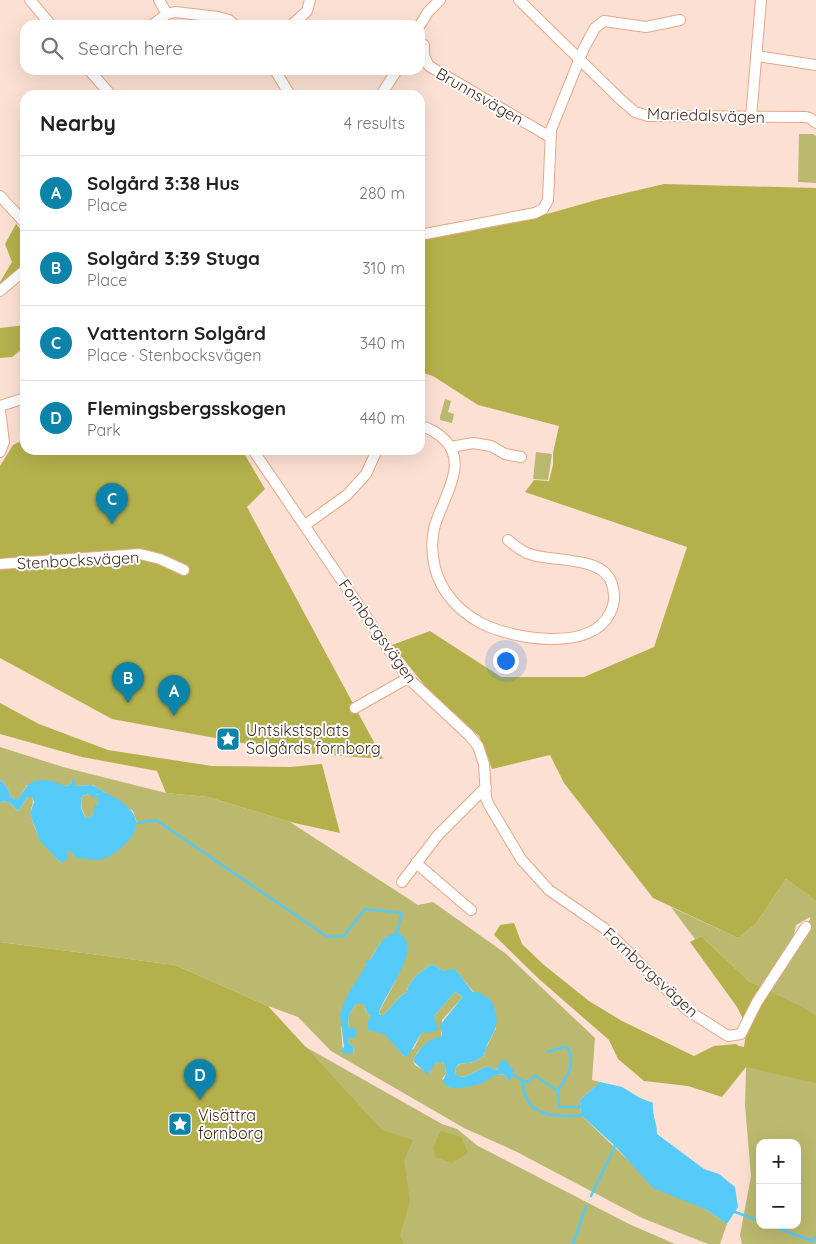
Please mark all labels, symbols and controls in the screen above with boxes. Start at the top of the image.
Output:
search box [20,20,425,75]
icon: search [38,34,66,62]
text: Search here [78,36,183,60]
street label: Brunnsvägen [433,63,527,129]
street label: Mariedalsvägen [647,103,765,127]
text: Nearby [40,110,116,136]
text: 4 results [344,113,405,133]
text: Solgård 3:38 Hus [87,171,239,195]
text: A [51,183,61,203]
text: 280 m [359,183,405,203]
text: Place [87,195,127,215]
text: Solgård 3:39 Stuga [87,246,260,270]
text: B [51,258,61,278]
text: 310 m [362,258,405,278]
text: Place [87,270,127,290]
text: Vattentorn Solgård [87,321,266,345]
text: C [51,333,61,353]
text: 340 m [360,333,405,353]
text: Place · Stenbocksvägen [87,345,261,365]
text: Flemingsbergsskogen [87,396,286,420]
text: D [50,408,62,428]
text: 440 m [360,408,405,428]
text: Park [87,420,121,440]
pin: C [96,483,128,524]
street label: Stenbocksvägen [16,547,140,573]
street label: Fornborgsvägen [335,575,421,687]
your location [493,648,519,674]
pin: B [112,662,144,703]
pin: A [158,675,190,716]
place label: Untsikstsplats Solgårds fornborg [246,720,381,758]
place icon: Untsikstsplats Solgårds fornborg [215,726,241,752]
street label: Fornborgsvägen [599,923,703,1021]
pin: D [184,1059,216,1100]
place label: Visättra fornborg [198,1105,264,1143]
place icon: Visättra fornborg [167,1111,193,1137]
map controls [756,1139,801,1229]
button: + [756,1139,801,1184]
button: − [756,1184,801,1229]

